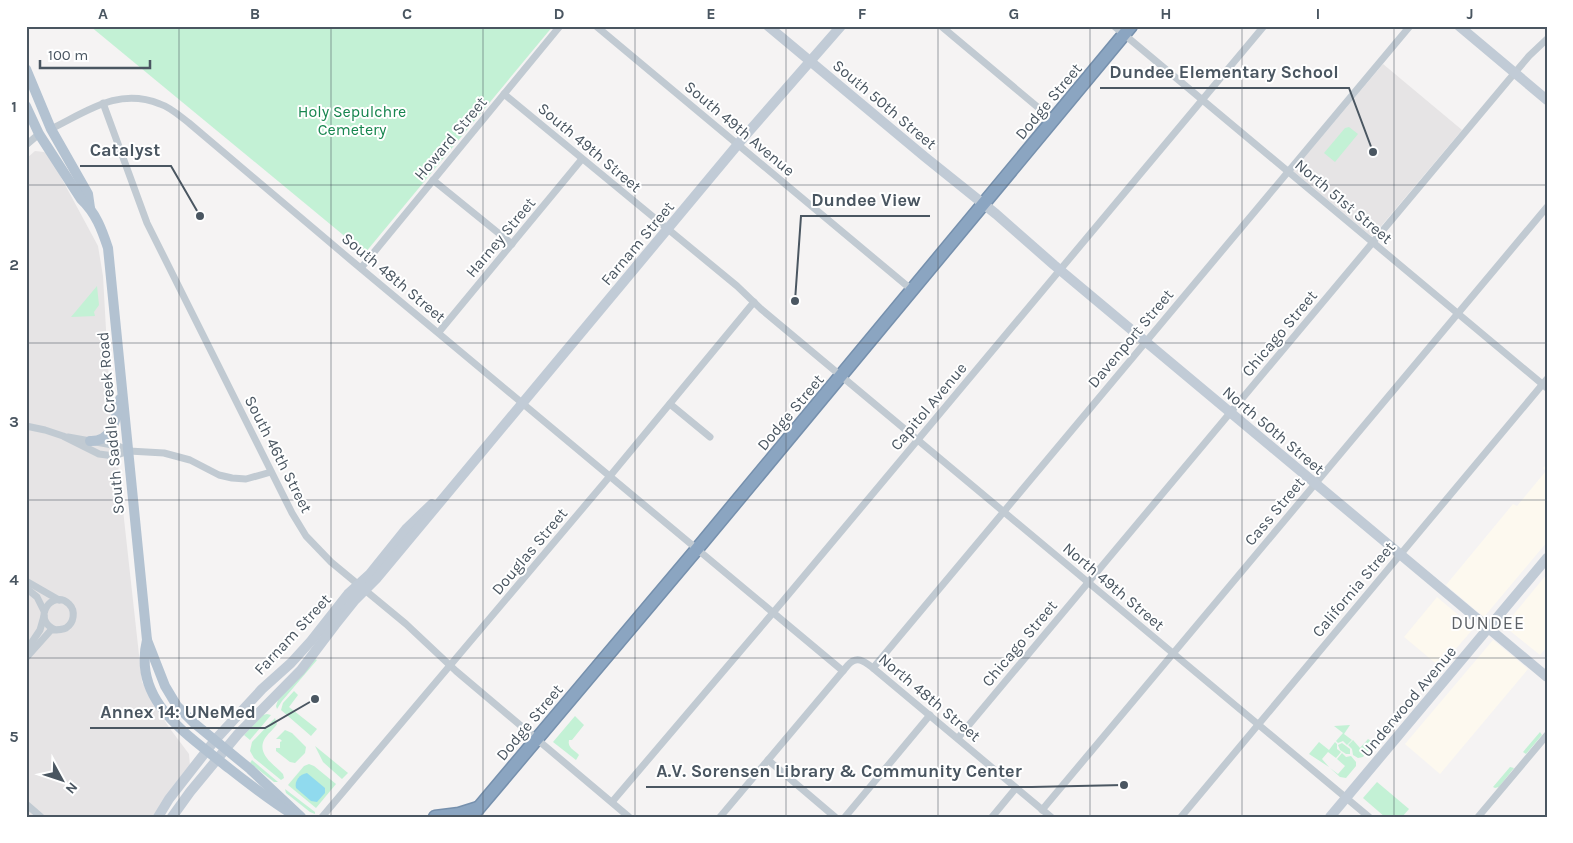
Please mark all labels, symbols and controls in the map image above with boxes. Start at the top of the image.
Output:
text: A [98,4,108,23]
text: B [250,4,260,23]
text: C [402,4,412,23]
text: D [554,4,565,23]
text: E [706,4,716,23]
text: F [858,4,867,23]
text: G [1009,4,1019,23]
text: H [1160,4,1172,23]
text: I [1316,4,1320,23]
text: J [1466,4,1474,23]
scale bar [40,38,150,70]
text: 100 m [48,46,88,64]
street label: South 50th Street [829,55,940,153]
callout: Dundee Elementary School [1100,55,1349,88]
street label: Dodge Street [1011,59,1086,143]
text: Dundee Elementary School [1109,61,1339,83]
street label: South 49th Avenue [681,77,799,180]
street label: Howard Street [410,93,491,184]
text: 1 [11,97,17,116]
street label: South 49th Street [534,99,645,196]
park label: Holy Sepulchre Cemetery [298,102,406,139]
callout: Catalyst [80,133,171,166]
text: Catalyst [90,139,160,161]
street label: North 51st Street [1291,155,1396,248]
callout: Dundee View [801,183,930,216]
text: Dundee View [811,189,921,211]
street label: Harney Street [462,194,539,281]
street label: Farnam Street [597,197,678,289]
street label: South 48th Street [338,228,449,326]
text: 2 [9,255,19,274]
street label: Davenport Street [1084,285,1177,392]
street label: Chicago Street [1238,286,1321,380]
street label: South Saddle Creek Road [93,331,128,515]
street label: Capitol Avenue [886,359,971,454]
street label: Dodge Street [753,370,828,454]
street label: North 50th Street [1219,382,1328,478]
street label: South 46th Street [241,392,316,516]
text: 3 [9,412,19,431]
street label: Cass Street [1240,473,1308,549]
street label: Douglas Street [488,504,571,599]
street label: North 49th Street [1059,538,1168,634]
street label: California Street [1308,538,1399,641]
text: 4 [9,570,19,589]
street label: Farnam Street [250,590,335,679]
street label: Chicago Street [978,596,1061,690]
district label: DUNDEE [1451,612,1525,634]
street label: Underwood Avenue [1357,642,1460,761]
street label: North 48th Street [875,649,984,746]
street label: Dodge Street [492,680,567,764]
callout: Annex 14: UNeMed [90,695,265,728]
text: Annex 14: UNeMed [100,701,256,723]
text: 5 [9,727,19,746]
callout: A.V. Sorensen Library & Community Center [646,754,1032,787]
north arrow [38,756,88,806]
text: A.V. Sorensen Library & Community Center [656,760,1022,782]
text: N [62,779,81,797]

